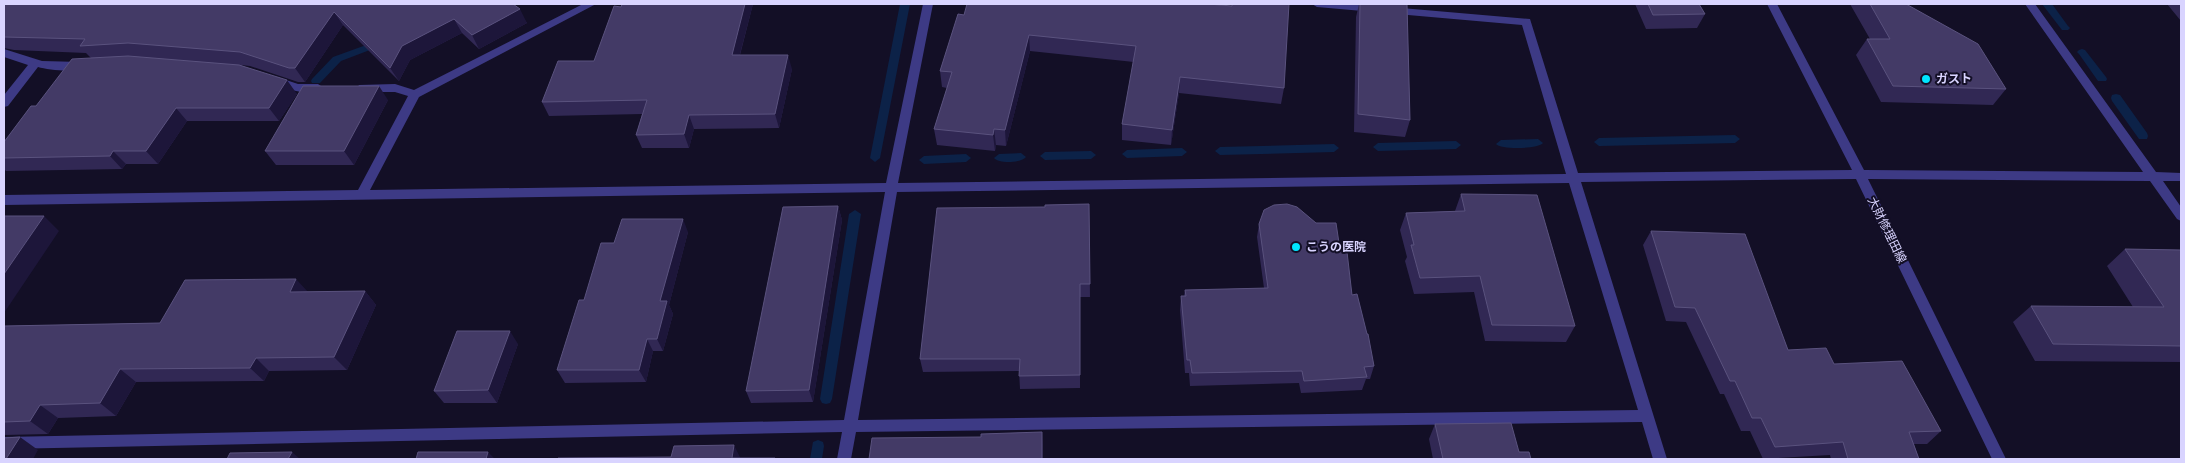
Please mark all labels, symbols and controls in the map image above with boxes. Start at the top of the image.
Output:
place label: ガスト [1936,72,1972,86]
marker: ガスト [1920,73,1932,85]
street label: 大財修理田線 [1865,195,1909,265]
place label: こうの医院 [1306,240,1366,254]
marker: こうの医院 [1290,241,1302,253]

